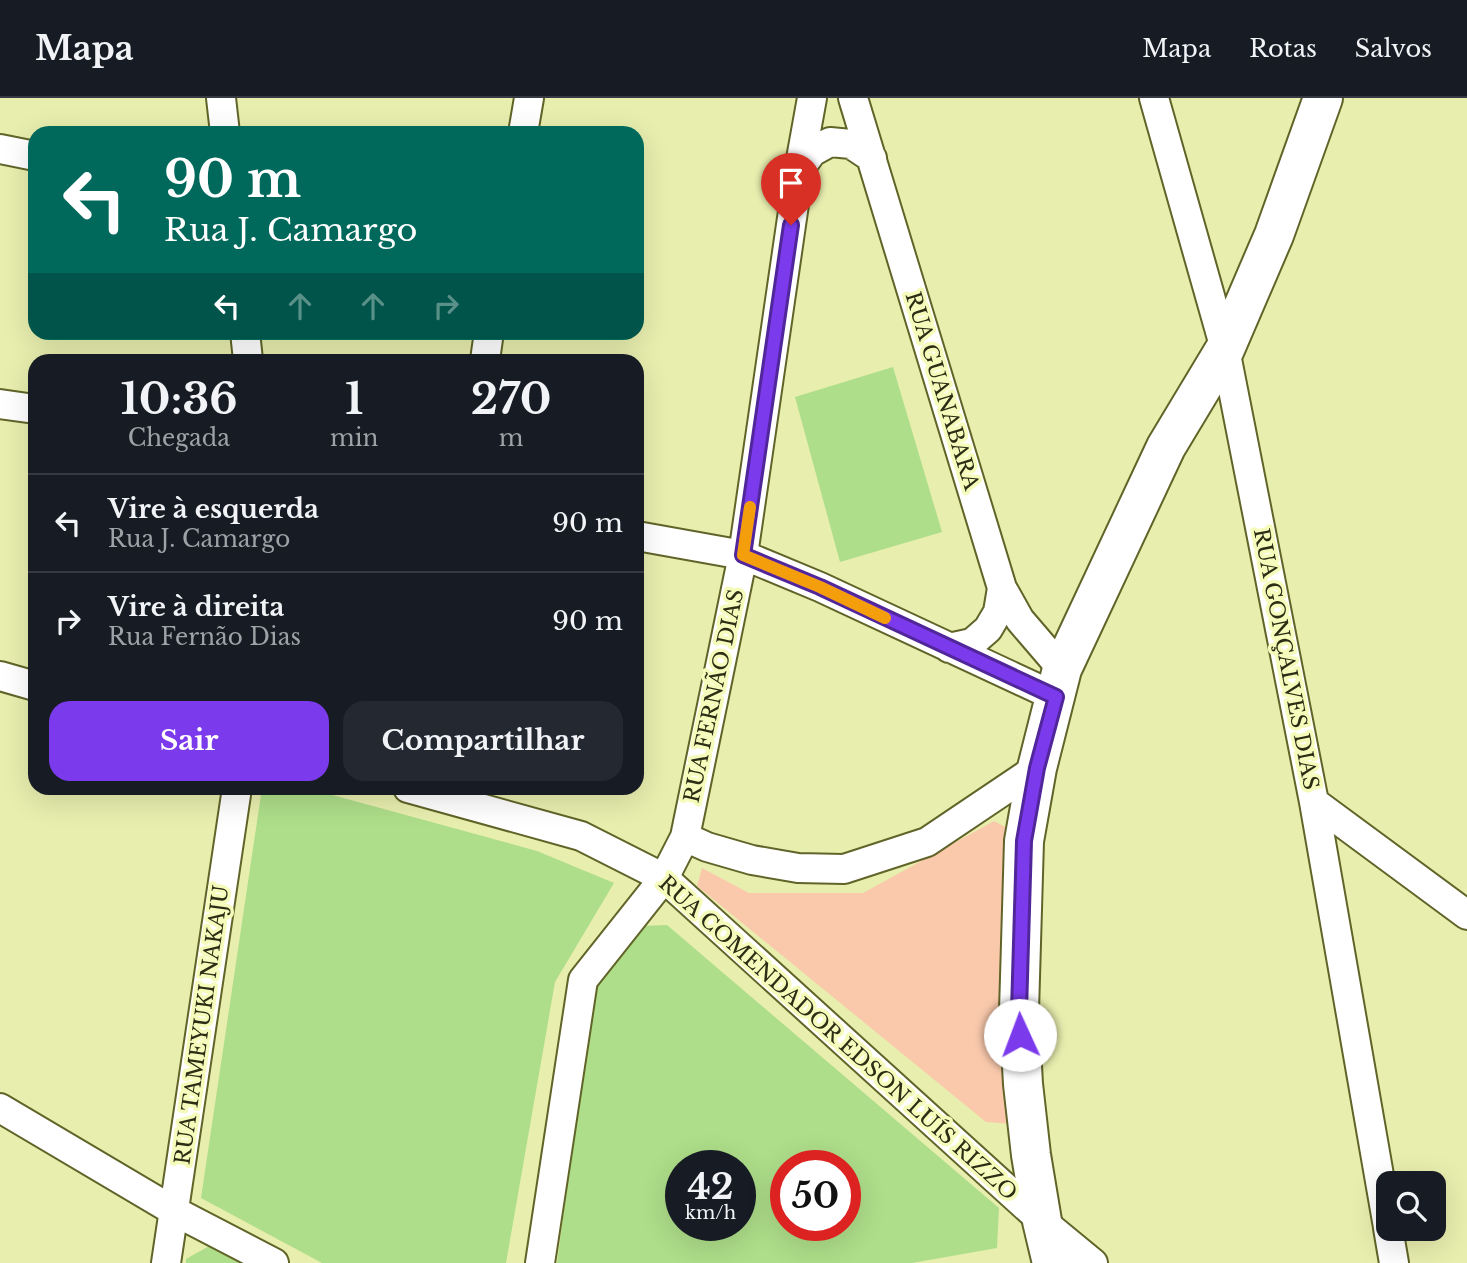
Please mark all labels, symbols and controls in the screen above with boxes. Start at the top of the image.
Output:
text: Mapa [35,28,134,69]
text: Mapa [1142,34,1211,63]
text: Rotas [1249,34,1317,63]
text: Salvos [1355,34,1432,63]
text: 90 m [164,149,301,210]
pin [761,153,821,225]
icon: left [49,154,140,245]
icon: arrive [772,164,810,202]
text: Rua J. Camargo [164,210,418,250]
icon: left [208,287,246,325]
icon: ahead [281,287,319,325]
icon: ahead [354,287,392,325]
icon: right [427,287,465,325]
street label: RUA GUANABARA [899,289,985,494]
text: 10:36 [120,373,237,425]
text: 1 [345,373,363,425]
text: 270 [471,373,552,425]
text: Chegada [128,424,230,452]
text: min [330,424,378,452]
text: m [499,424,524,452]
text: Vire à esquerda [108,493,319,525]
icon: left [49,504,87,542]
text: 90 m [552,507,623,539]
text: Rua J. Camargo [108,525,290,553]
street label: RUA GONÇALVES DIAS [1248,526,1324,792]
street label: RUA FERNÃO DIAS [679,587,749,805]
text: Vire à direita [108,591,284,623]
icon: right [49,602,87,640]
text: 90 m [552,605,623,637]
text: Rua Fernão Dias [108,623,301,651]
button: Sair [49,701,329,781]
button: Compartilhar [343,701,623,781]
street label: RUA COMENDADOR EDSON LUÍS RIZZO [654,870,1022,1206]
street label: RUA TAMEYUKI NAKAJU [170,884,234,1166]
position arrow [983,998,1057,1072]
speed limit sign: 50 [770,1150,861,1241]
text: 42 [687,1165,734,1208]
map controls [1376,1171,1446,1241]
button: search [1376,1171,1446,1241]
text: km/h [685,1202,736,1224]

